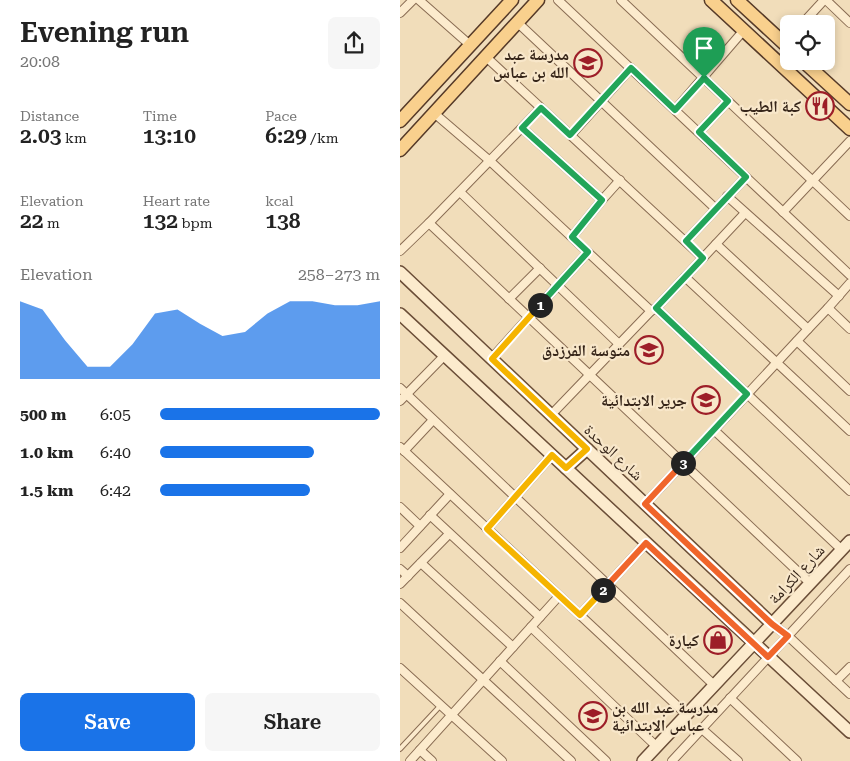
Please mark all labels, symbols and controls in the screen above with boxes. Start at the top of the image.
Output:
map controls [780,15,835,70]
button: locate [780,15,835,70]
text: Evening run [20,16,189,49]
button: share [328,17,380,69]
pin [683,27,725,78]
icon: arrive [690,34,718,62]
place label: مدرسة عبد الله بن عباس [493,45,569,82]
school or university icon: مدرسة عبد الله بن عباس [573,48,603,78]
text: 20:08 [20,52,60,71]
restaurant icon: كبة الطيب [805,91,835,121]
place label: كبة الطيب [740,97,801,116]
text: Distance [20,108,79,124]
text: Time [143,108,177,124]
text: Pace [265,108,297,124]
text: 2.03 [20,124,61,148]
text: 13:10 [143,124,196,148]
text: 6:29 [265,124,307,148]
text: km [61,130,87,146]
text: /km [307,130,339,146]
text: Elevation [20,193,83,209]
text: Heart rate [143,193,210,209]
text: kcal [265,193,294,209]
text: 22 [20,209,44,233]
text: 132 [143,209,178,233]
text: 138 [265,209,301,233]
text: m [44,215,60,231]
text: bpm [178,215,212,231]
text: Elevation [20,265,93,284]
text: 258–273 m [298,265,380,284]
pin: 1 [528,292,552,318]
text: 1 [537,297,544,313]
school or university icon: متوسة الفرزدق [634,335,664,365]
place label: متوسة الفرزدق [542,341,630,360]
school or university icon: جرير الابتدائية [691,385,721,415]
place label: جرير الابتدائية [601,391,687,410]
text: 500 m [20,405,66,424]
text: 6:05 [100,405,131,424]
street label: شارع الوحدة [580,420,647,485]
text: 1.0 km [20,443,73,462]
text: 6:40 [100,443,131,462]
pin: 3 [670,450,696,476]
text: 3 [680,455,687,471]
text: 1.5 km [20,481,73,500]
text: 6:42 [100,481,131,500]
street label: شارع الكرامة [764,541,829,608]
pin: 2 [590,578,616,602]
text: 2 [600,582,607,598]
shop icon: كيارة [703,625,733,655]
place label: كيارة [669,631,699,650]
button: Save [20,693,195,751]
button: Share [205,693,380,751]
place label: مدرسة عبد الله بن عباس الابتدائية [612,698,718,735]
school or university icon: مدرسة عبد الله بن عباس الابتدائية [578,701,608,731]

